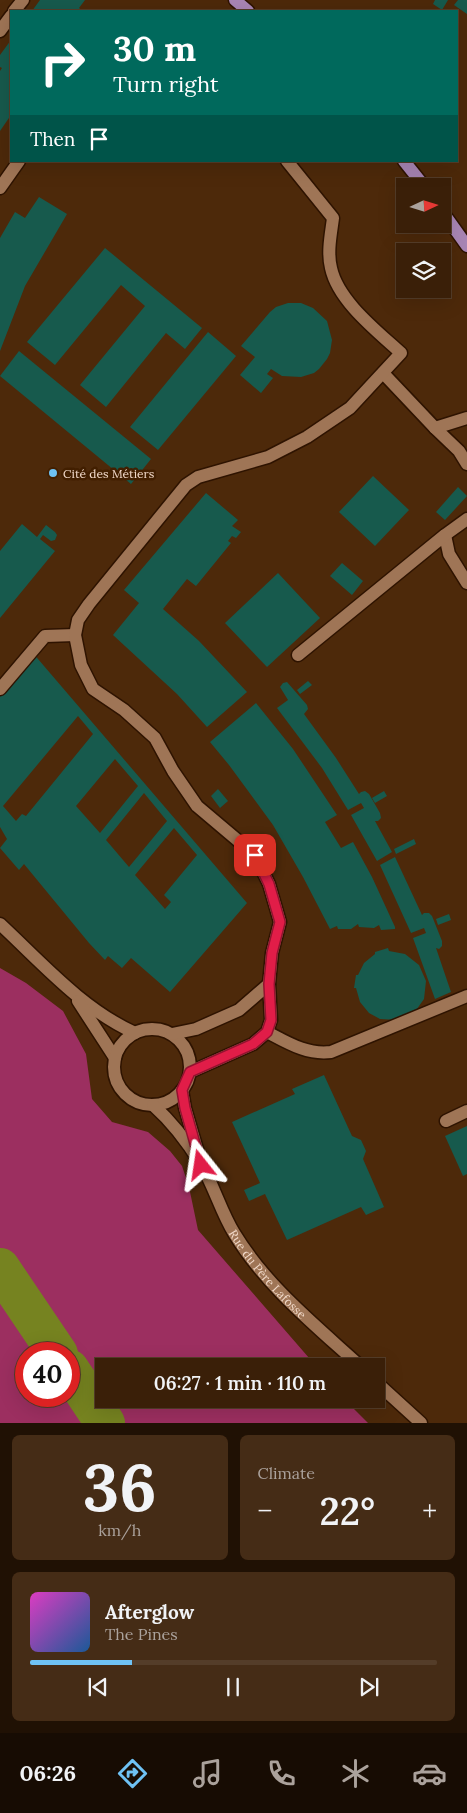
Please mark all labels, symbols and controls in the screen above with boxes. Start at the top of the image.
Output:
text: 30 m [113,26,196,71]
icon: right [30,30,95,95]
text: Turn right [113,70,218,98]
icon: arrive [85,125,113,153]
text: Then [30,127,75,151]
north arrow [396,178,451,232]
map controls [396,178,451,298]
button: layers [396,243,451,298]
place label: Cité des Métiers [63,466,155,481]
marker: Cité des Métiers [47,467,59,479]
pin [234,834,276,876]
icon: arrive [241,841,269,869]
position arrow [174,1138,226,1190]
street label: Rue du Père Lafosse [226,1226,310,1322]
speed limit sign: 40 [15,1342,80,1407]
text: 06:27 · 1 min · 110 m [154,1371,326,1395]
text: 36 [83,1446,157,1529]
text: Climate [258,1463,315,1483]
text: 22° [320,1487,375,1535]
text: − [258,1493,272,1529]
text: + [422,1493,437,1529]
text: km/h [98,1520,141,1540]
text: Afterglow [105,1600,194,1624]
text: The Pines [105,1624,178,1644]
icon: previous [84,1673,112,1701]
icon: pause [219,1673,247,1701]
icon: next [355,1673,383,1701]
icon: directions [115,1756,150,1791]
icon: music [190,1756,225,1791]
icon: phone [264,1756,299,1791]
icon: climate [338,1756,373,1791]
icon: car [412,1756,447,1791]
text: 06:26 [20,1759,76,1787]

